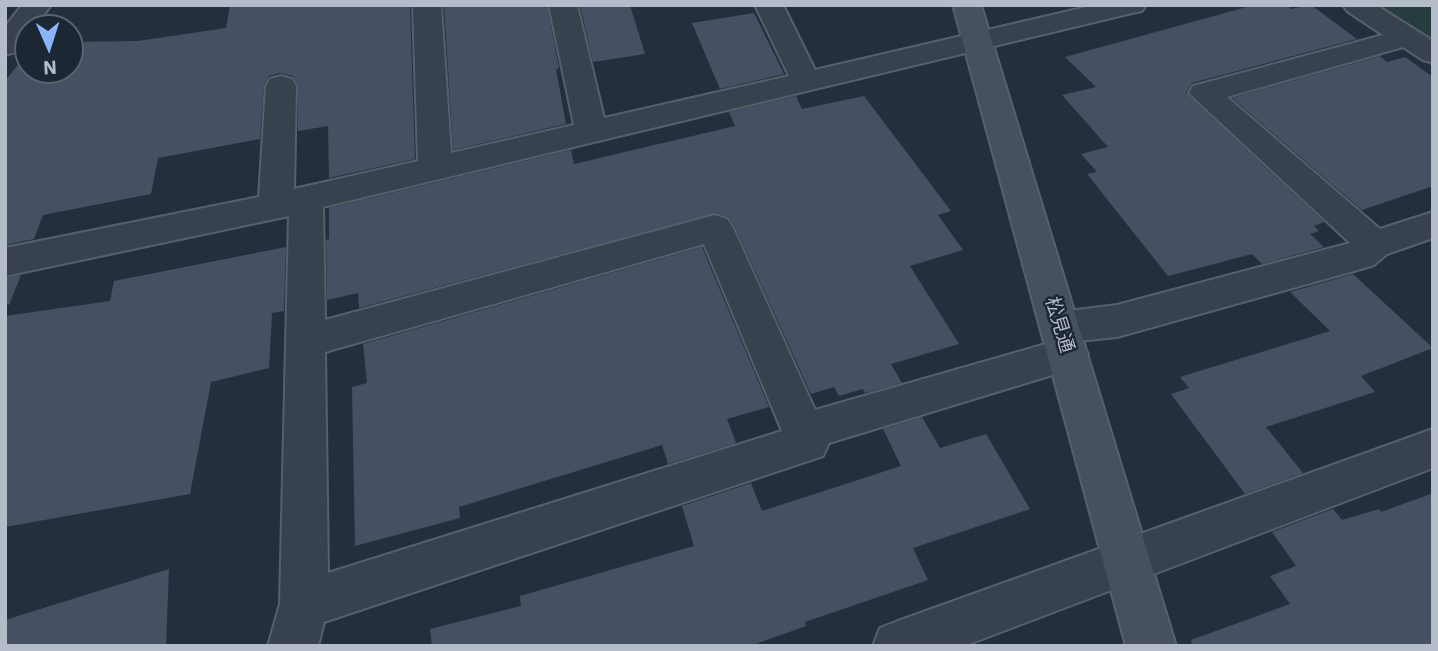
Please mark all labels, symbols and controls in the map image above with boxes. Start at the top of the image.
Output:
north arrow [14,14,84,84]
text: N [43,56,58,80]
street label: 松見通 [1040,294,1078,356]

